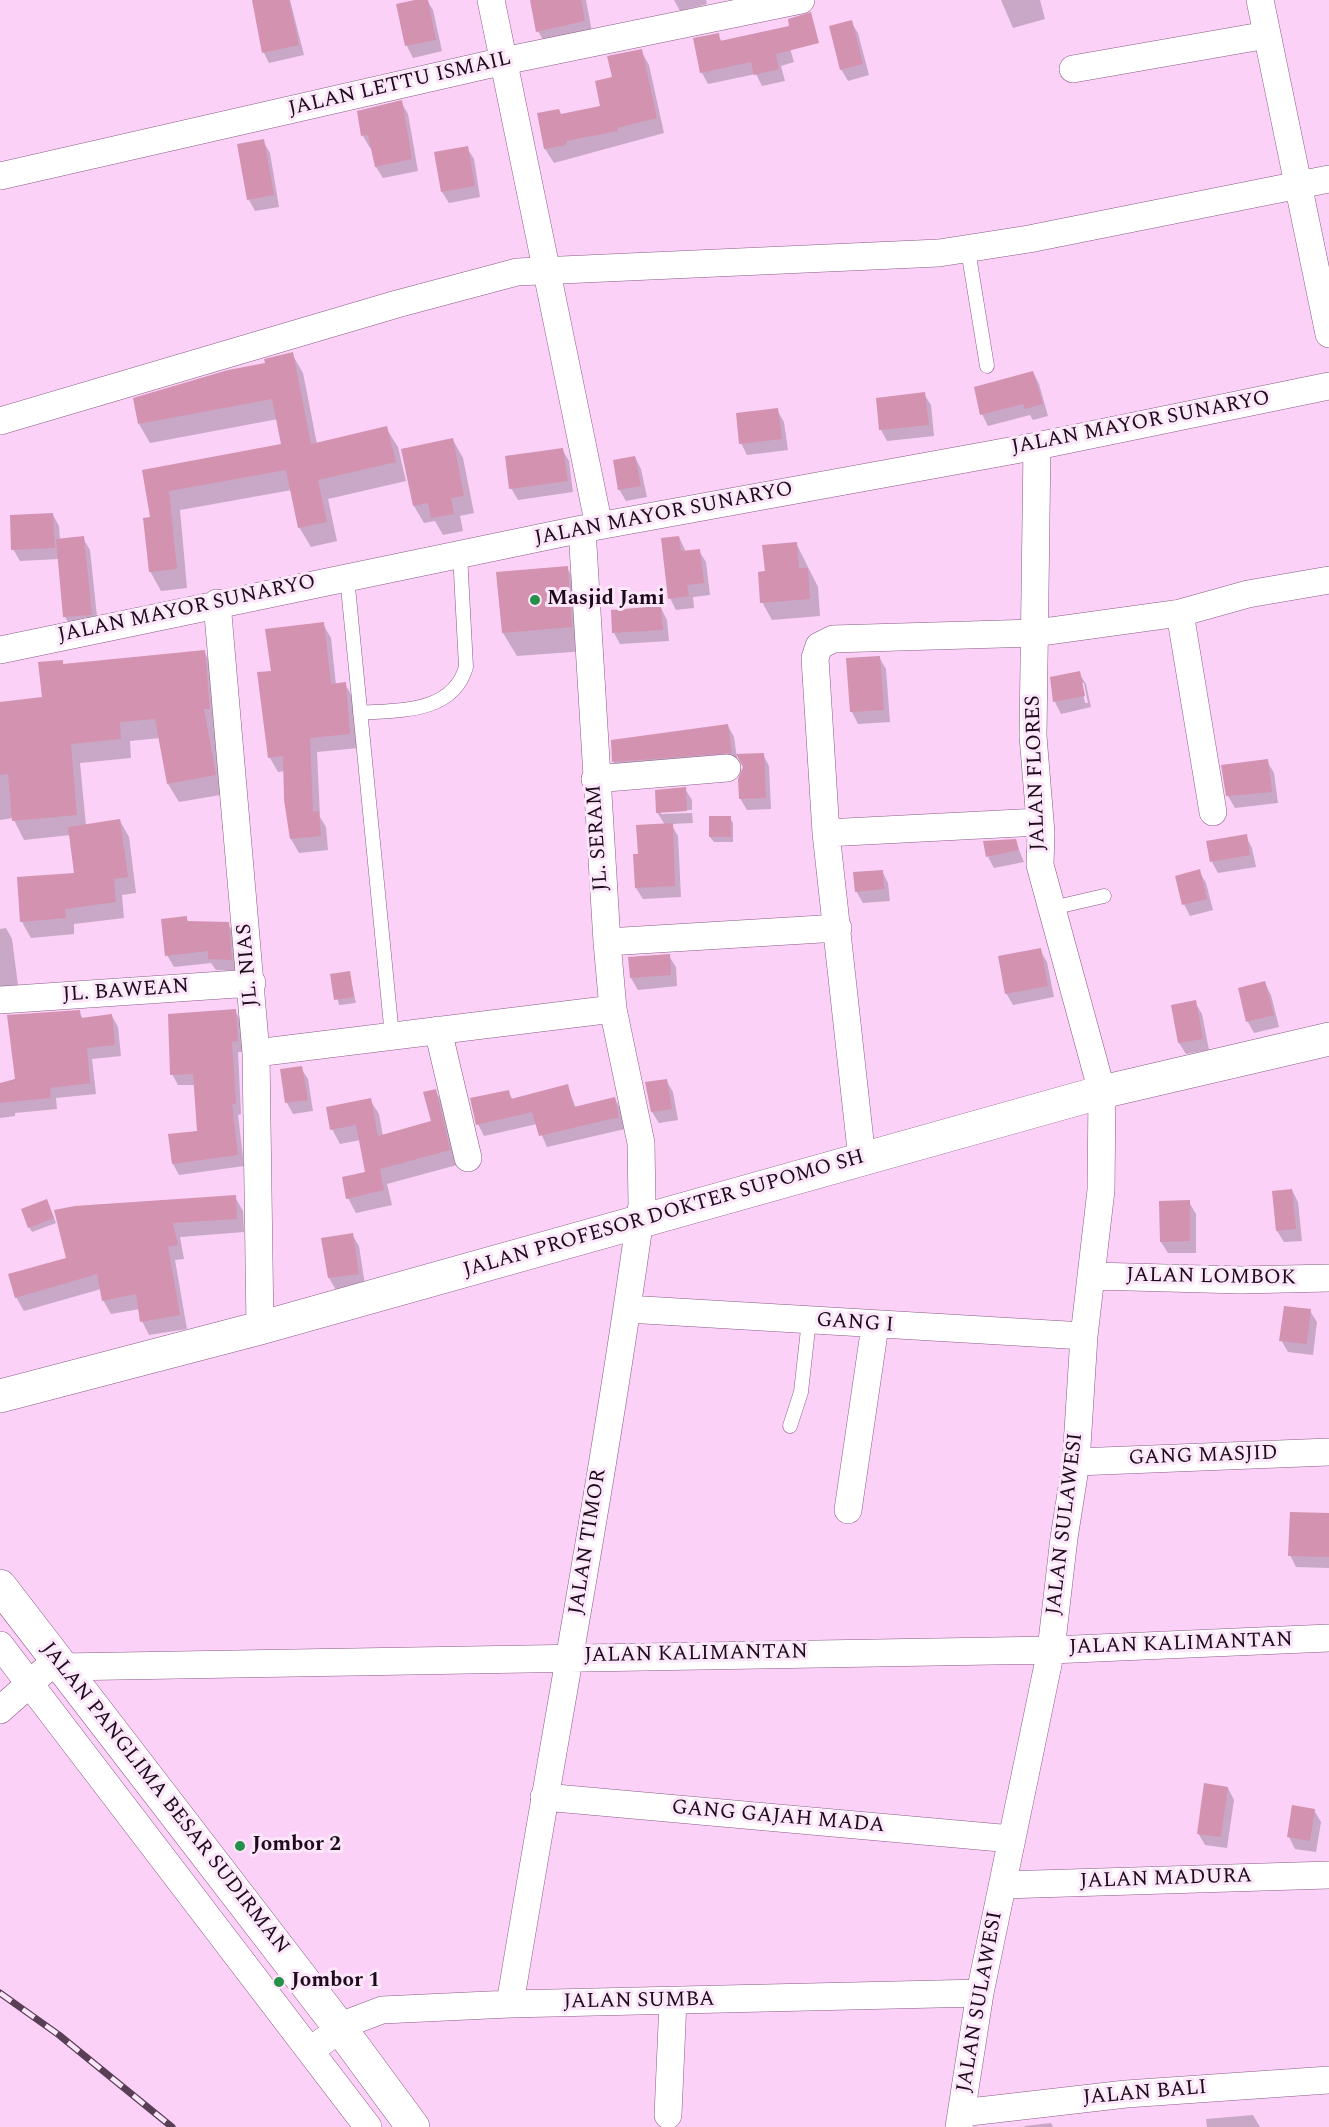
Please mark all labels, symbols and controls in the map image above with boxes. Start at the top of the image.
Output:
street label: JALAN LETTU ISMAIL [286,47,514,123]
street label: JALAN MAYOR SUNARYO [1010,387,1272,461]
street label: JALAN MAYOR SUNARYO [533,478,795,552]
street label: JALAN MAYOR SUNARYO [56,570,318,650]
place label: Masjid Jami [547,587,665,613]
marker: Masjid Jami [528,593,542,607]
street label: JALAN FLORES [1022,695,1052,851]
street label: JL. SERAM [583,784,615,892]
street label: JL. NIAS [233,922,265,1008]
street label: JL. BAWEAN [62,975,190,1009]
street label: JALAN PROFESOR DOKTER SUPOMO SH [461,1146,867,1284]
street label: JALAN LOMBOK [1126,1264,1296,1292]
street label: GANG I [815,1309,895,1339]
street label: JALAN SULAWESI [1042,1432,1090,1616]
street label: GANG MASJID [1128,1442,1278,1472]
street label: JALAN TIMOR [565,1467,613,1617]
street label: JALAN KALIMANTAN [1069,1629,1293,1661]
street label: JALAN PANGLIMA BESAR SUDIRMAN [34,1638,294,1960]
street label: JALAN KALIMANTAN [584,1640,808,1670]
street label: GANG GAJAH MADA [670,1796,886,1840]
place label: Jombor 2 [252,1833,341,1859]
marker: Jombor 2 [233,1839,247,1853]
street label: JALAN MADURA [1079,1864,1253,1896]
street label: JALAN SULAWESI [953,1910,1009,2094]
place label: Jombor 1 [291,1969,380,1995]
marker: Jombor 1 [272,1975,286,1989]
street label: JALAN SUMBA [563,1988,715,2016]
street label: JALAN BALI [1082,2076,1208,2112]

